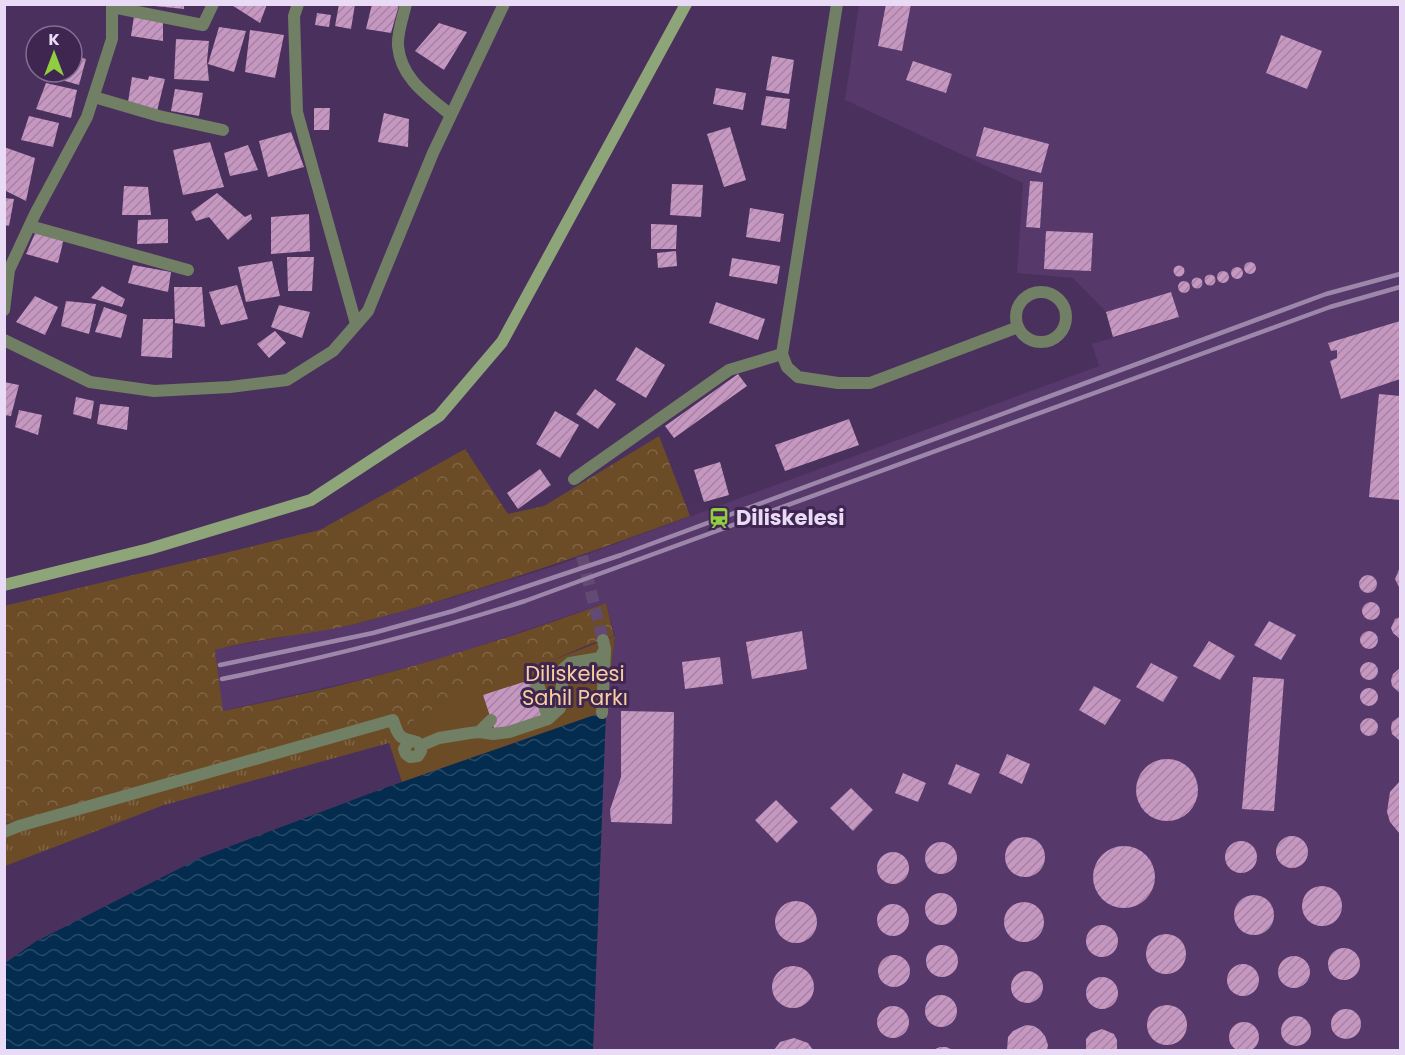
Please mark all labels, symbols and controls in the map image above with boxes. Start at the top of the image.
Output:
north arrow [24,24,84,84]
text: K [48,28,60,51]
place label: Diliskelesi [736,503,845,532]
station icon: Diliskelesi [707,506,731,530]
park label: Diliskelesi Sahil Parkı [522,659,628,712]

